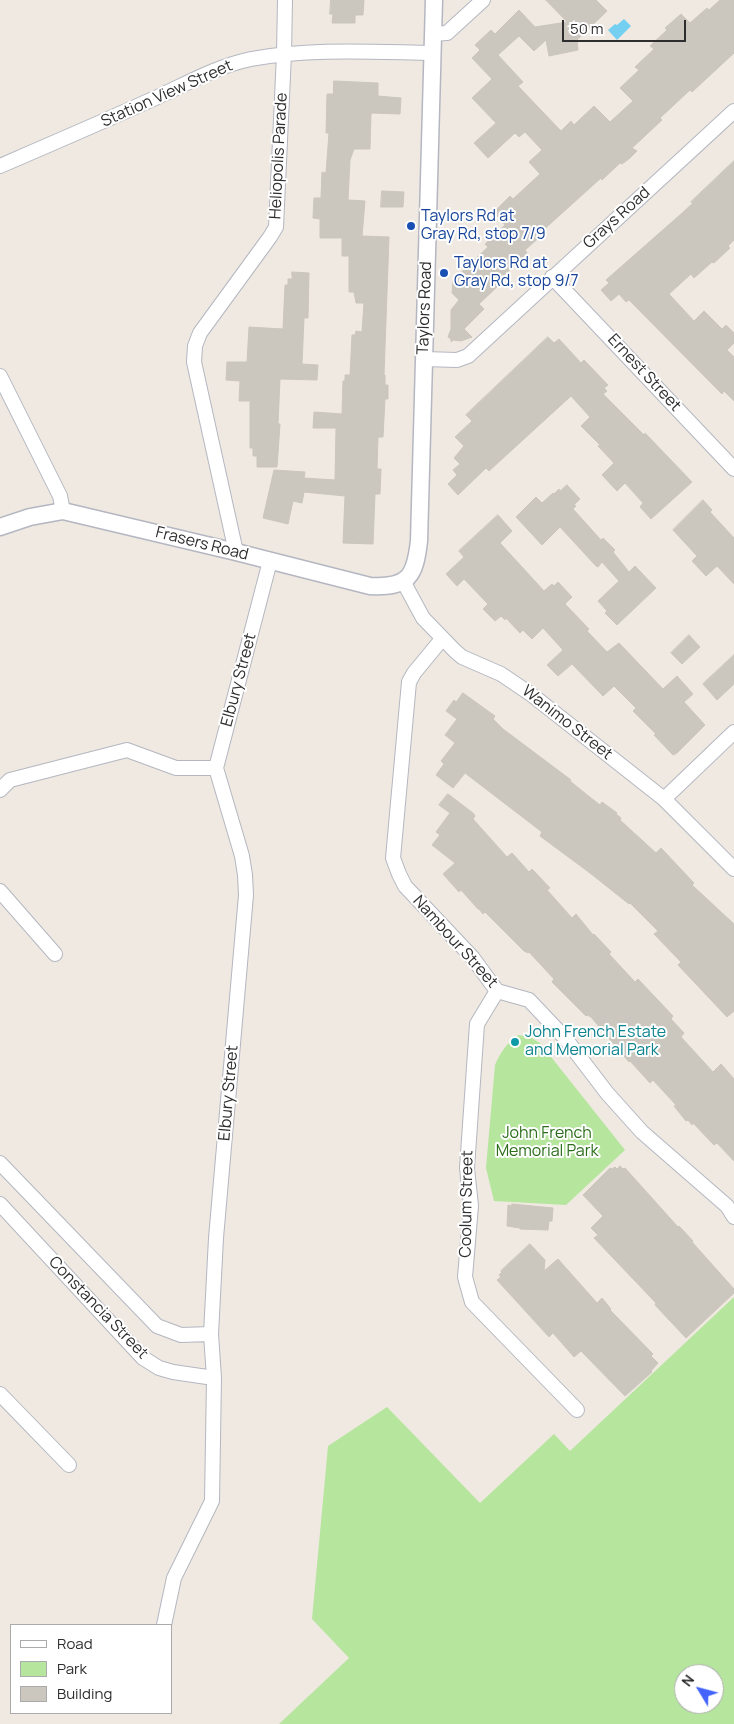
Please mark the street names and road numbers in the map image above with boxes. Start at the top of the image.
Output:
street label: Station View Street [98,56,236,132]
street label: Heliopolis Parade [266,92,292,220]
street label: Grays Road [580,183,654,253]
street label: Taylors Road [414,261,436,355]
street label: Ernest Street [603,330,685,416]
street label: Frasers Road [154,523,250,565]
street label: Elbury Street [217,631,261,729]
street label: Wanimo Street [518,682,616,764]
street label: Nambour Street [408,892,502,992]
street label: Elbury Street [215,1044,243,1142]
street label: Coolum Street [456,1150,478,1258]
street label: Constancia Street [44,1253,152,1363]

